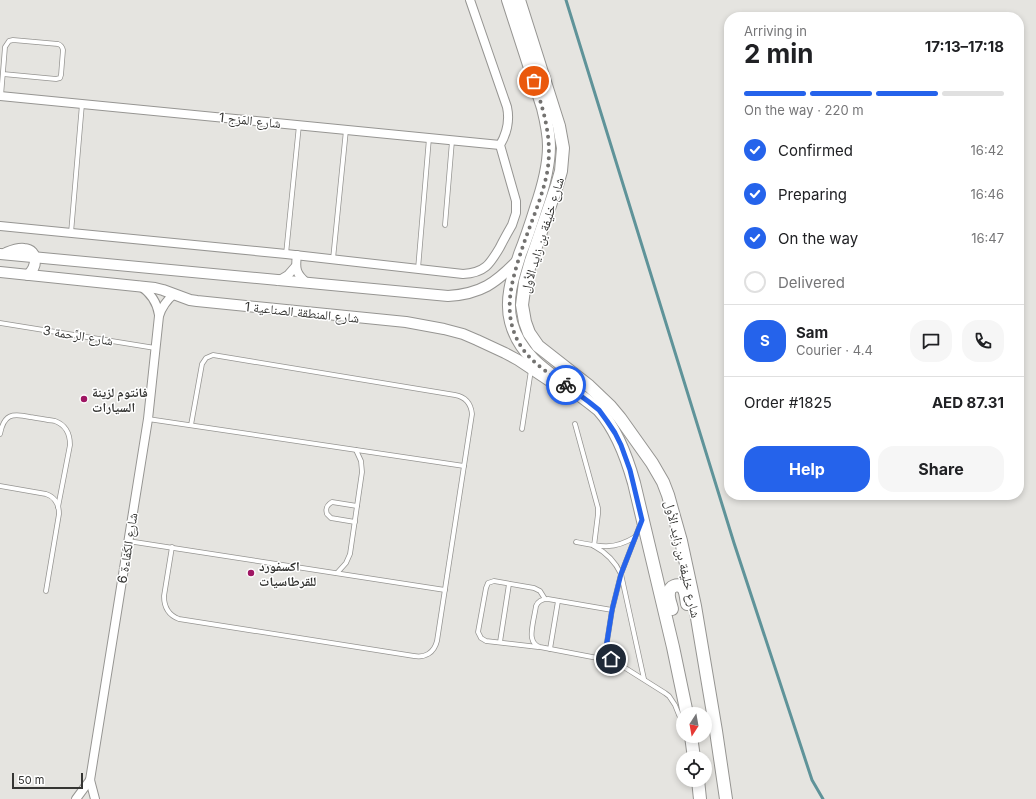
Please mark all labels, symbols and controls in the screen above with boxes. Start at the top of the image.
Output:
text: Arriving in [744,23,807,39]
text: 17:13–17:18 [925,37,1004,56]
text: 2 min [744,38,814,69]
pin [517,64,551,98]
icon: bag [523,70,545,92]
text: On the way · 220 m [744,102,864,118]
street label: شارع المَزج 1 [218,109,282,133]
icon: check [744,139,766,161]
text: Confirmed [778,141,853,160]
text: 16:42 [971,142,1004,158]
street label: شارع خليفة بن زايد الأول [517,175,569,295]
icon: check [744,183,766,205]
text: Preparing [778,185,847,204]
text: 16:46 [970,186,1004,202]
icon: check [744,227,766,249]
text: On the way [778,229,858,248]
text: 16:47 [971,230,1004,246]
text: Delivered [778,273,845,292]
street label: شارع المنطقة الصناعية 1 [244,298,360,328]
button: chat [910,320,952,362]
button: phone [962,320,1004,362]
street label: شارع الرَّحمة 3 [42,322,114,350]
text: Sam [796,323,828,342]
text: S [760,331,770,350]
text: Courier · 4.4 [796,342,873,358]
courier [546,365,586,405]
icon: bike [555,374,577,396]
place label: فانتوم لزينة السيارات [92,384,148,415]
text: Order #1825 [744,393,832,412]
text: AED 87.31 [932,393,1004,412]
marker: فانتوم لزينة السيارات [79,394,89,404]
button: Help [744,446,870,492]
button: Share [878,446,1004,492]
street label: شارع خليفة بن زايد الأول [660,499,704,620]
street label: شارع الكَفاءة 6 [114,512,142,585]
place label: اكسفورد للقرطاسيات [259,558,316,589]
marker: اكسفورد للقرطاسيات [246,568,256,578]
pin [594,642,628,676]
icon: home [600,648,622,670]
north arrow [676,707,712,743]
map controls [676,707,712,787]
button: locate [676,751,712,787]
scale bar [12,771,83,790]
text: 50 m [18,773,44,787]

